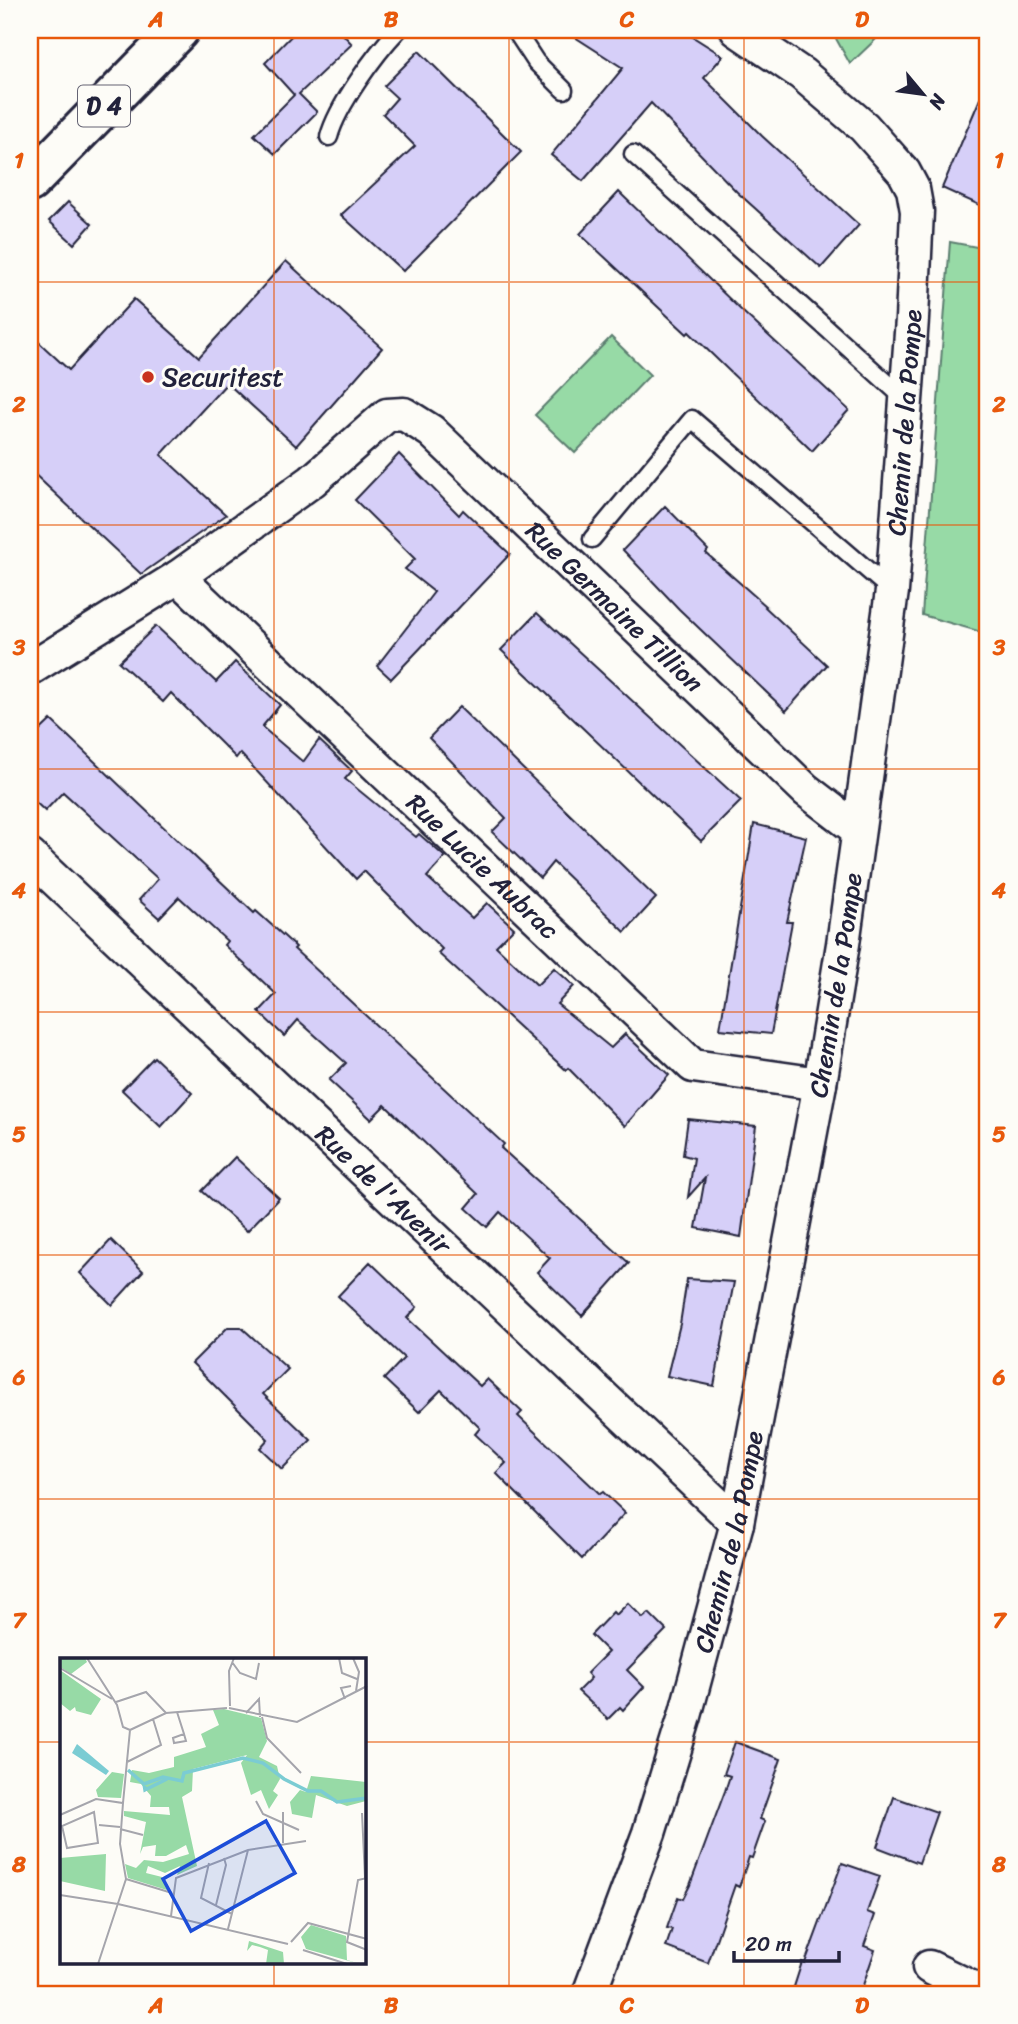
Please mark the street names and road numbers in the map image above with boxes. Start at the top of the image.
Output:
road number: D 4 [78,86,130,126]
street label: Chemin de la Pompe [873,308,935,537]
street label: Rue Germaine Tillion [514,509,715,704]
street label: Rue Lucie Aubrac [395,781,570,951]
street label: Chemin de la Pompe [795,869,876,1101]
street label: Rue de l'Avenir [304,1113,464,1267]
street label: Chemin de la Pompe [680,1427,777,1658]

